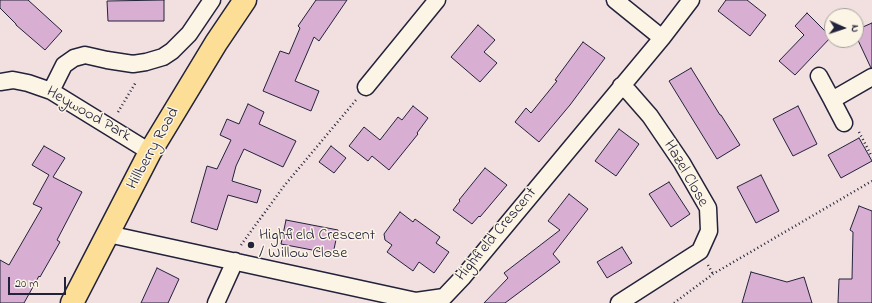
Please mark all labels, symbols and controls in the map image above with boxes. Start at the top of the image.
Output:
north arrow [824,8,864,48]
text: N [847,24,863,33]
street label: Heywood Park [42,83,134,147]
street label: Hillberry Road [124,105,184,193]
street label: Hazel Close [658,137,712,211]
street label: Highfield Crescent [452,184,542,286]
place label: Highfield Crescent / Willow Close [259,226,375,264]
marker: Highfield Crescent / Willow Close [246,240,256,250]
scale bar [10,269,68,295]
text: 20 m [15,275,38,293]

